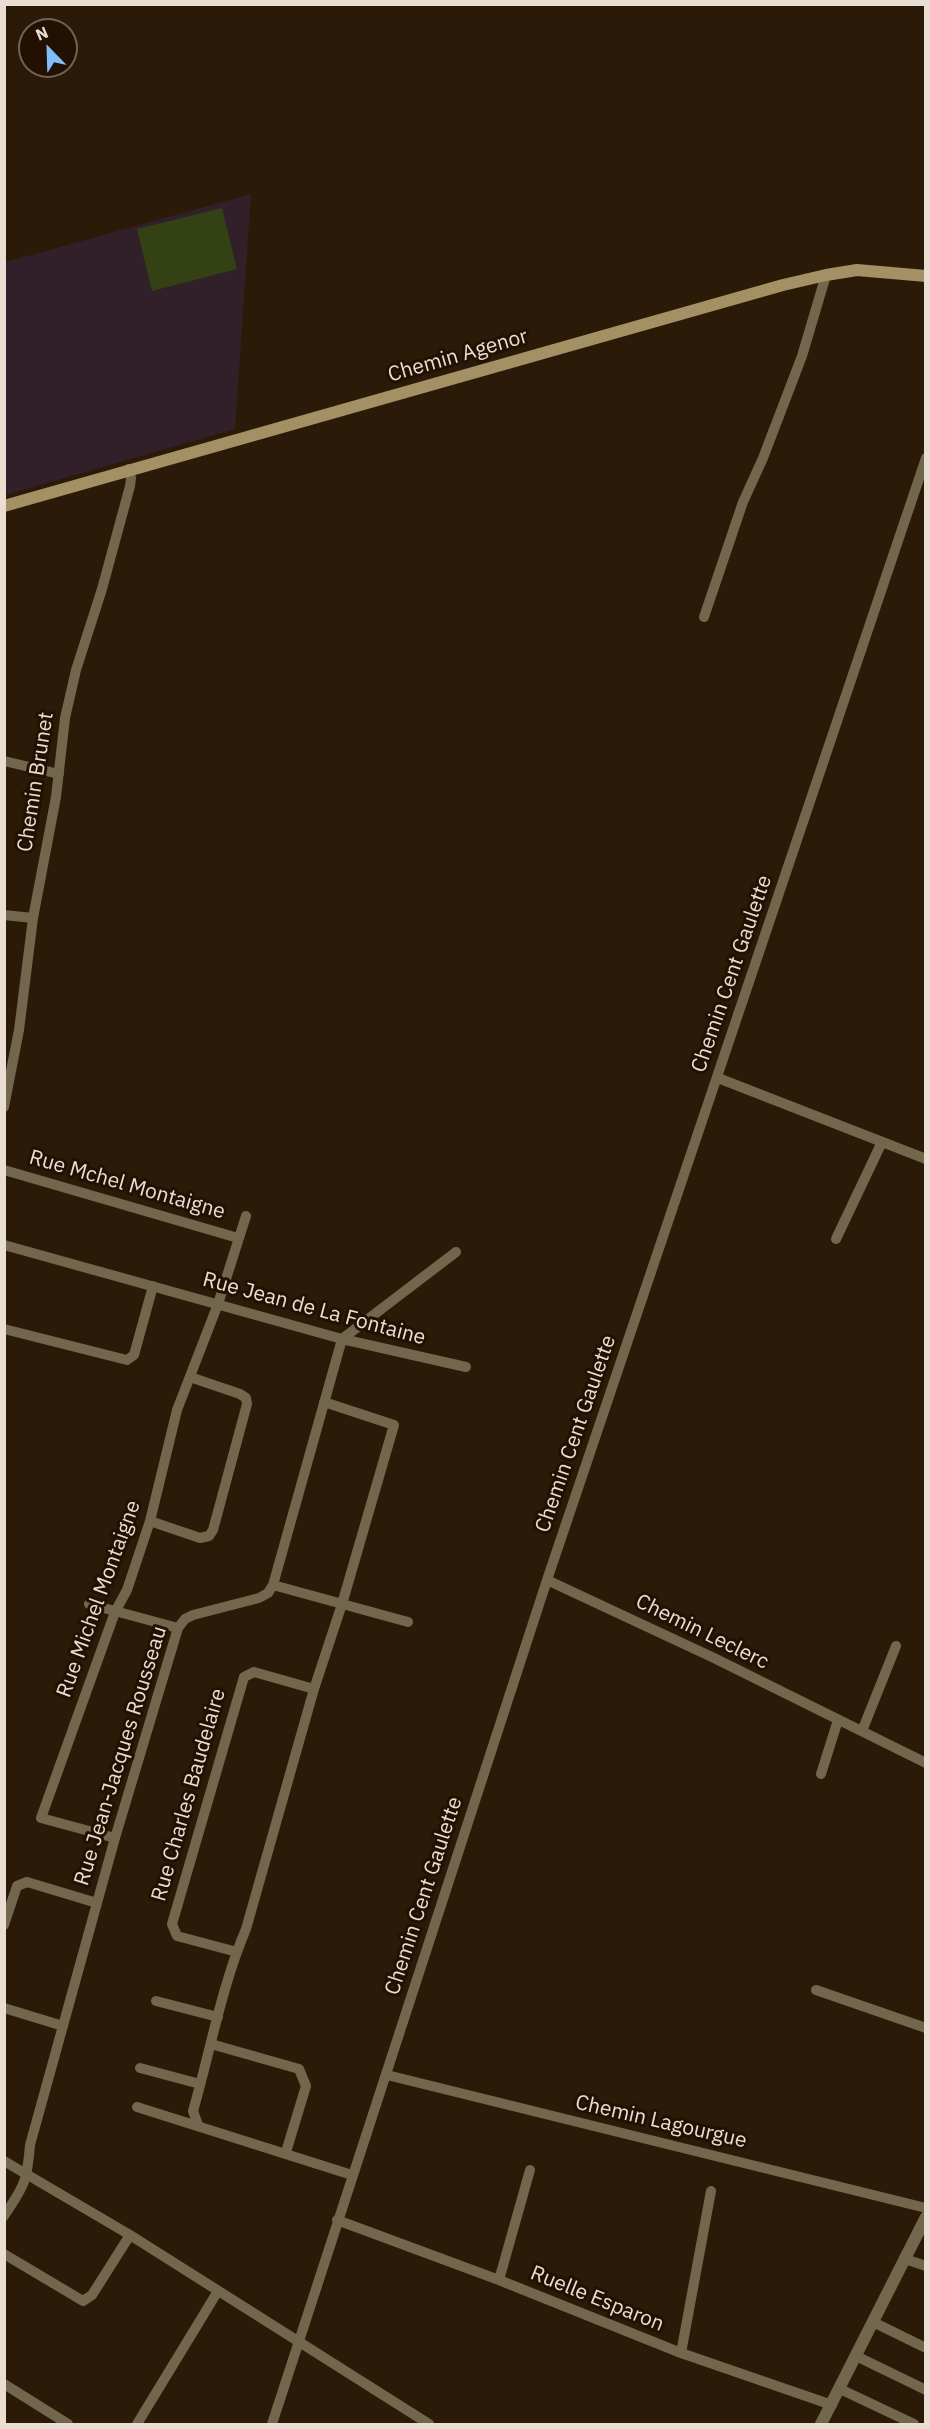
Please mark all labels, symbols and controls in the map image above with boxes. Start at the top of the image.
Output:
north arrow [18,18,78,78]
text: N [33,22,51,45]
street label: Chemin Agenor [385,324,531,388]
street label: Chemin Brunet [13,710,59,854]
street label: Chemin Cent Gaulette [686,872,778,1076]
street label: Rue Mchel Montaigne [26,1145,228,1225]
street label: Rue Jean de La Fontaine [200,1267,428,1351]
street label: Chemin Cent Gaulette [530,1332,622,1536]
street label: Rue Michel Montaigne [52,1497,146,1701]
street label: Chemin Leclerc [631,1589,773,1675]
street label: Rue Jean-Jacques Rousseau [69,1623,173,1889]
street label: Rue Charles Baudelaire [147,1686,231,1904]
street label: Chemin Cent Gaulette [380,1794,468,1998]
street label: Chemin Lagourgue [573,2090,749,2154]
street label: Ruelle Esparon [527,2261,667,2337]

